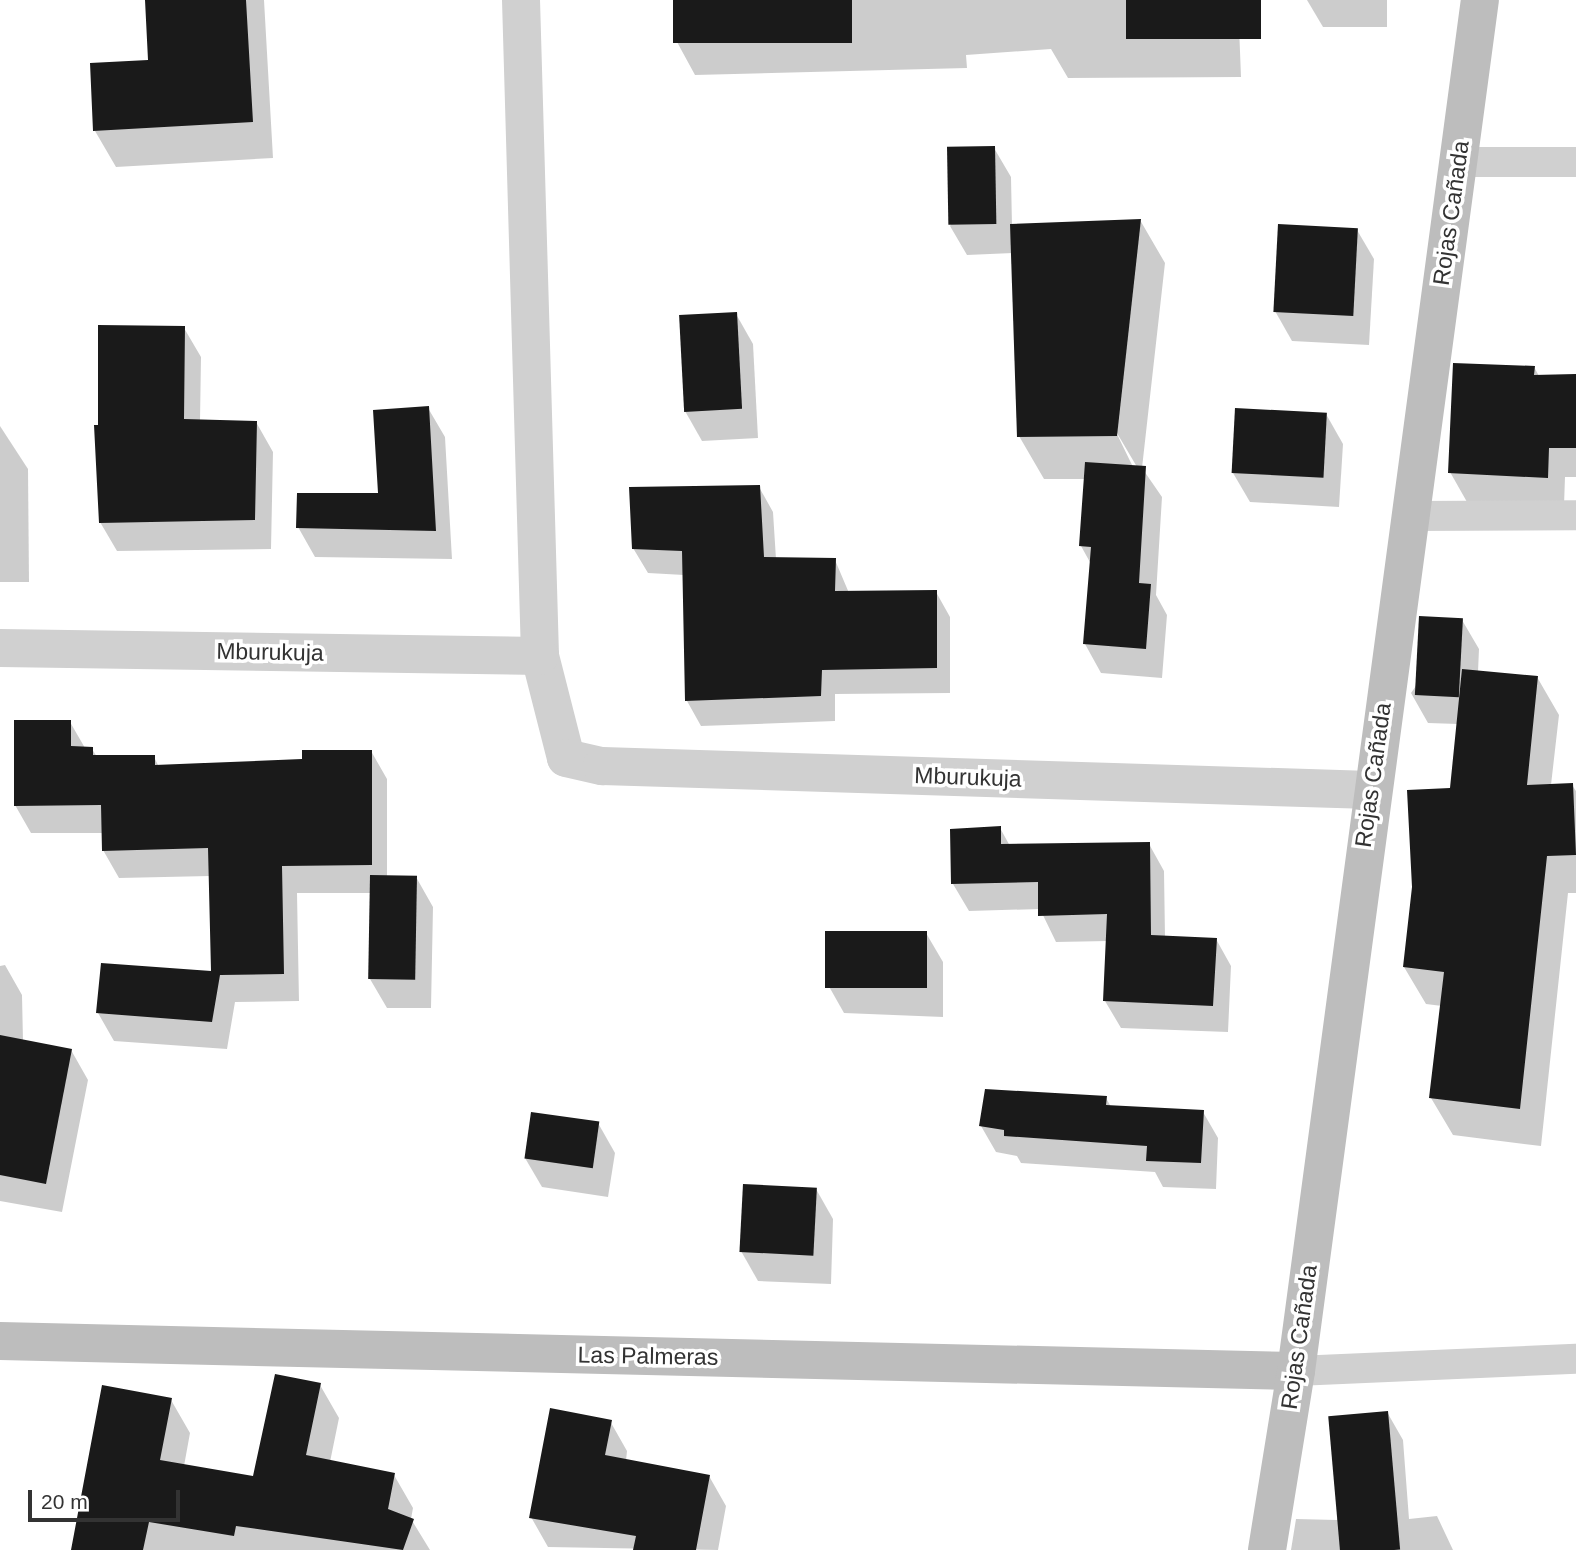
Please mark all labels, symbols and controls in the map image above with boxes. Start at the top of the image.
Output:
street label: Rojas Cañada [1427,139,1475,287]
street label: Mburukuja [216,637,324,667]
street label: Rojas Cañada [1349,701,1397,849]
street label: Mburukuja [914,761,1022,793]
street label: Rojas Cañada [1275,1263,1323,1411]
street label: Las Palmeras [577,1341,719,1371]
scale bar [32,1476,184,1520]
text: 20 m [41,1490,88,1513]

